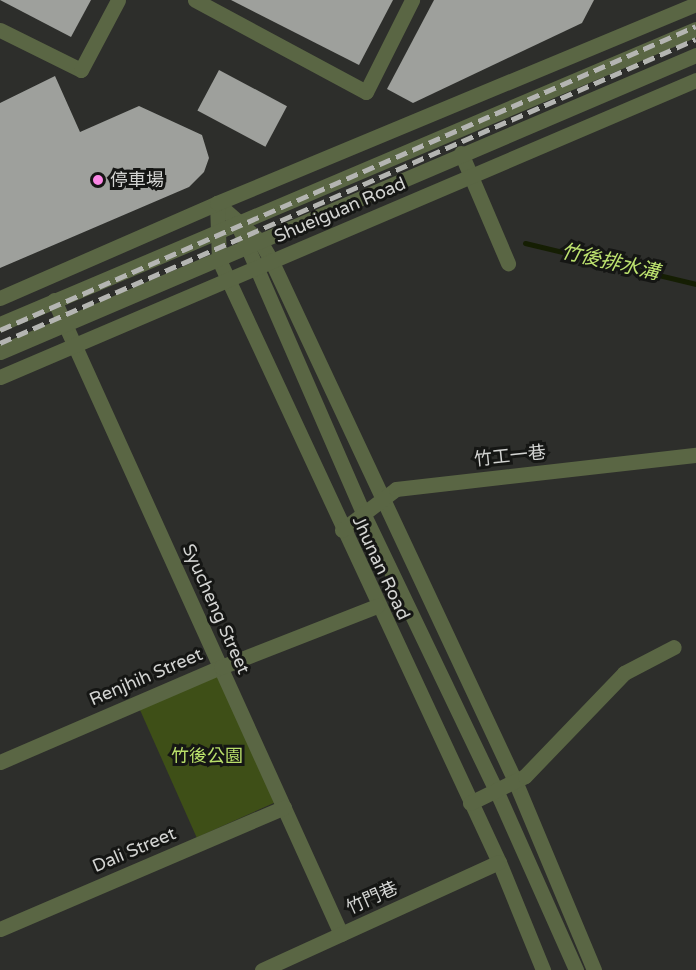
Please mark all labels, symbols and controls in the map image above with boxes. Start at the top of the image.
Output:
place label: 停車場 [110,169,164,191]
marker: 停車場 [91,173,105,187]
street label: Shueiguan Road [271,173,409,247]
water label: 竹後排水溝 [559,240,661,286]
street label: 竹工一巷 [473,441,547,471]
street label: Jhunan Road [348,513,414,623]
street label: Syucheng Street [178,541,254,677]
street label: Renjhih Street [86,643,206,711]
park label: 竹後公園 [171,745,243,767]
street label: Dali Street [89,823,179,877]
street label: 竹門巷 [343,877,401,919]

